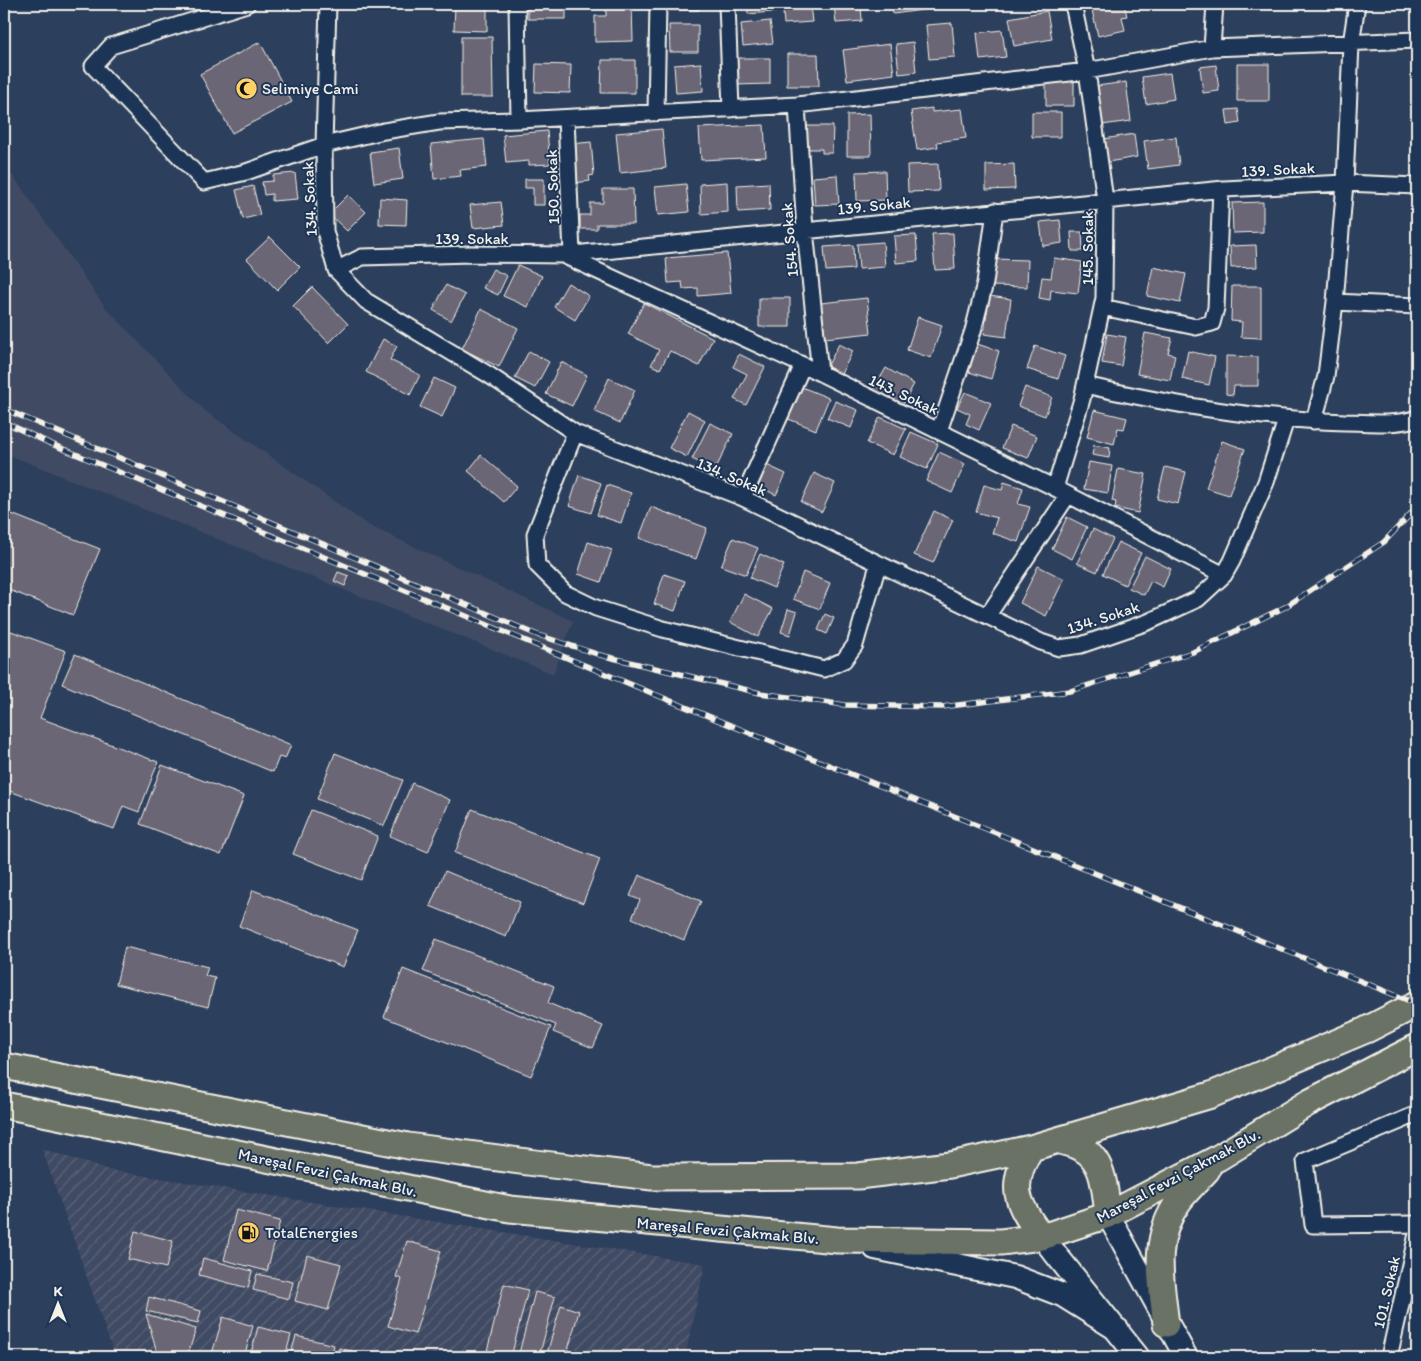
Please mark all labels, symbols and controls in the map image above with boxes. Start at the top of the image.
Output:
mosque icon: Selimiye Cami [234,76,258,100]
place label: Selimiye Cami [262,79,359,98]
street label: 150. Sokak [542,149,563,225]
street label: 139. Sokak [1241,158,1315,181]
street label: 134. Sokak [298,161,321,237]
street label: 139. Sokak [836,192,912,219]
street label: 154. Sokak [777,202,802,278]
street label: 145. Sokak [1078,211,1097,285]
street label: 139. Sokak [435,229,509,248]
street label: 143. Sokak [866,370,942,419]
street label: 134. Sokak [694,453,770,500]
street label: 134. Sokak [1065,597,1142,638]
street label: Mareşal Fevzi Çakmak Blv. [1093,1124,1263,1227]
street label: Mareşal Fevzi Çakmak Blv. [236,1144,419,1201]
street label: Mareşal Fevzi Çakmak Blv. [636,1213,820,1248]
fuel station icon: TotalEnergies [237,1220,261,1244]
place label: TotalEnergies [265,1223,358,1242]
street label: 101. Sokak [1369,1254,1404,1330]
north arrow [32,1278,82,1328]
text: K [54,1283,64,1300]

